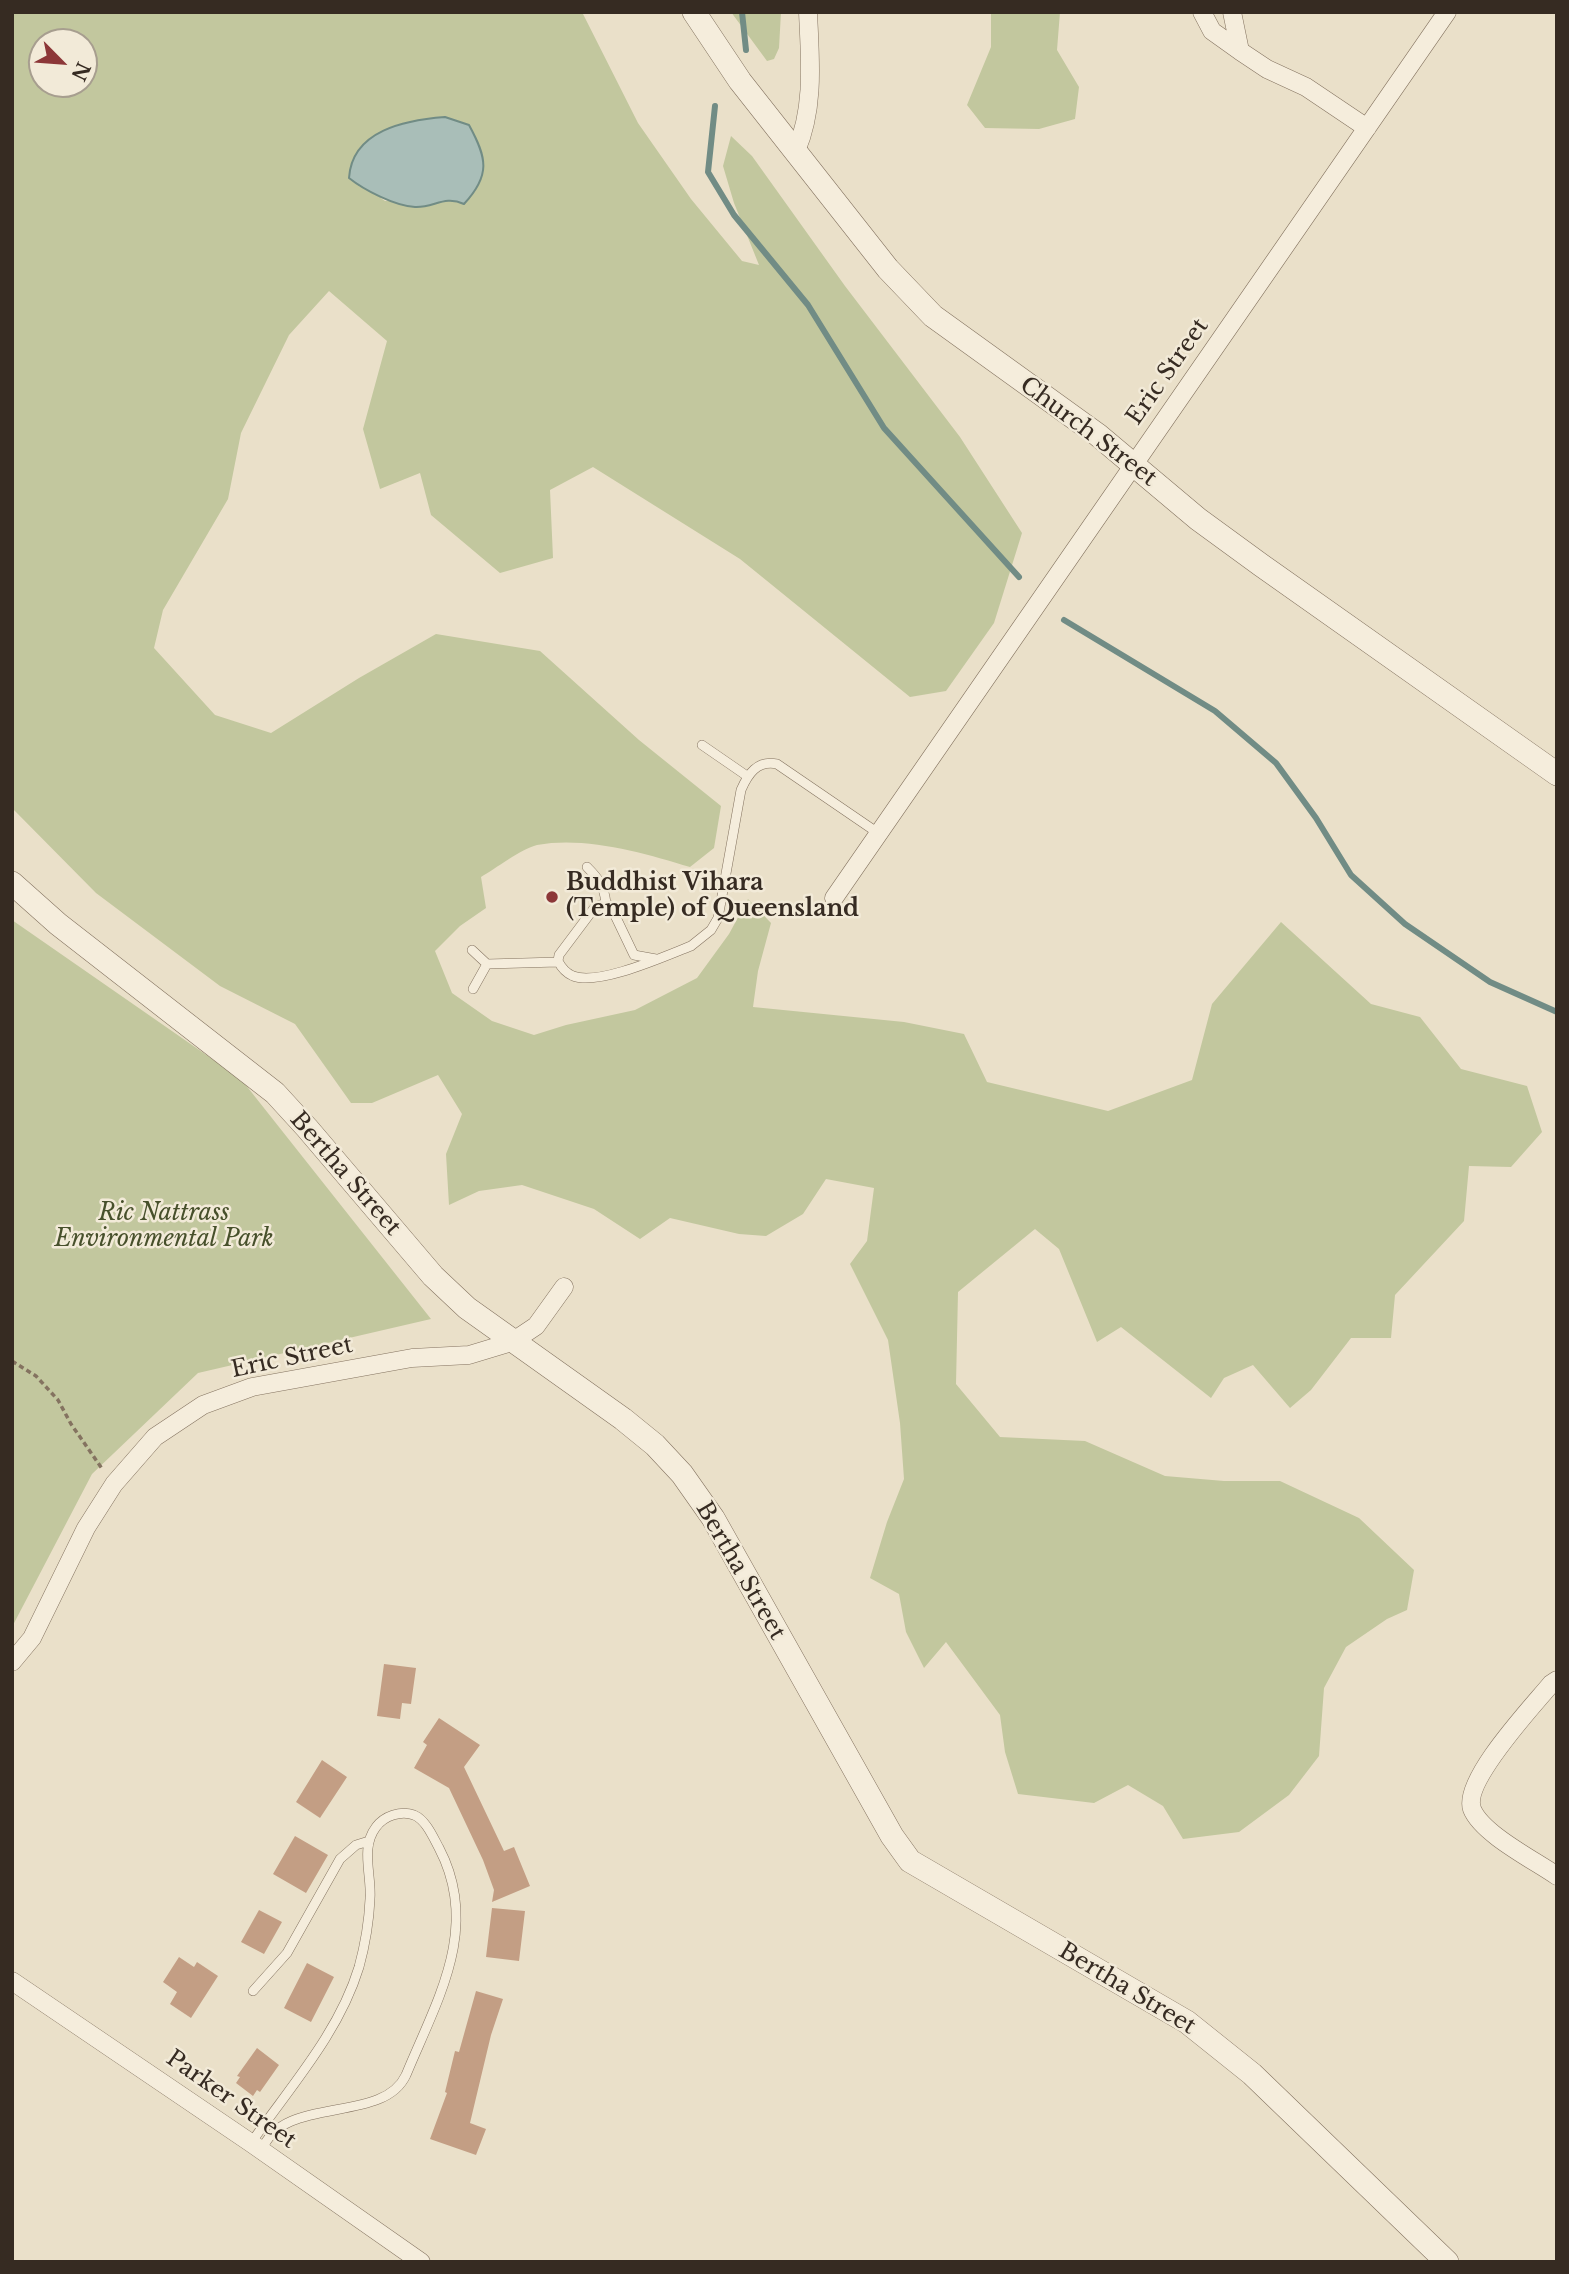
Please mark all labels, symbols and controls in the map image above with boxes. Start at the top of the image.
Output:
north arrow [28,28,98,98]
text: N [66,58,95,84]
street label: Eric Street [1121,313,1215,431]
street label: Church Street [1014,372,1162,492]
place label: Buddhist Vihara (Temple) of Queensland [566,870,859,924]
marker: Buddhist Vihara (Temple) of Queensland [544,889,560,905]
street label: Bertha Street [284,1107,406,1241]
park label: Ric Nattrass Environmental Park [54,1200,274,1254]
street label: Eric Street [229,1332,355,1384]
street label: Bertha Street [689,1497,791,1645]
street label: Bertha Street [1054,1937,1200,2041]
street label: Parker Street [161,2045,301,2155]

